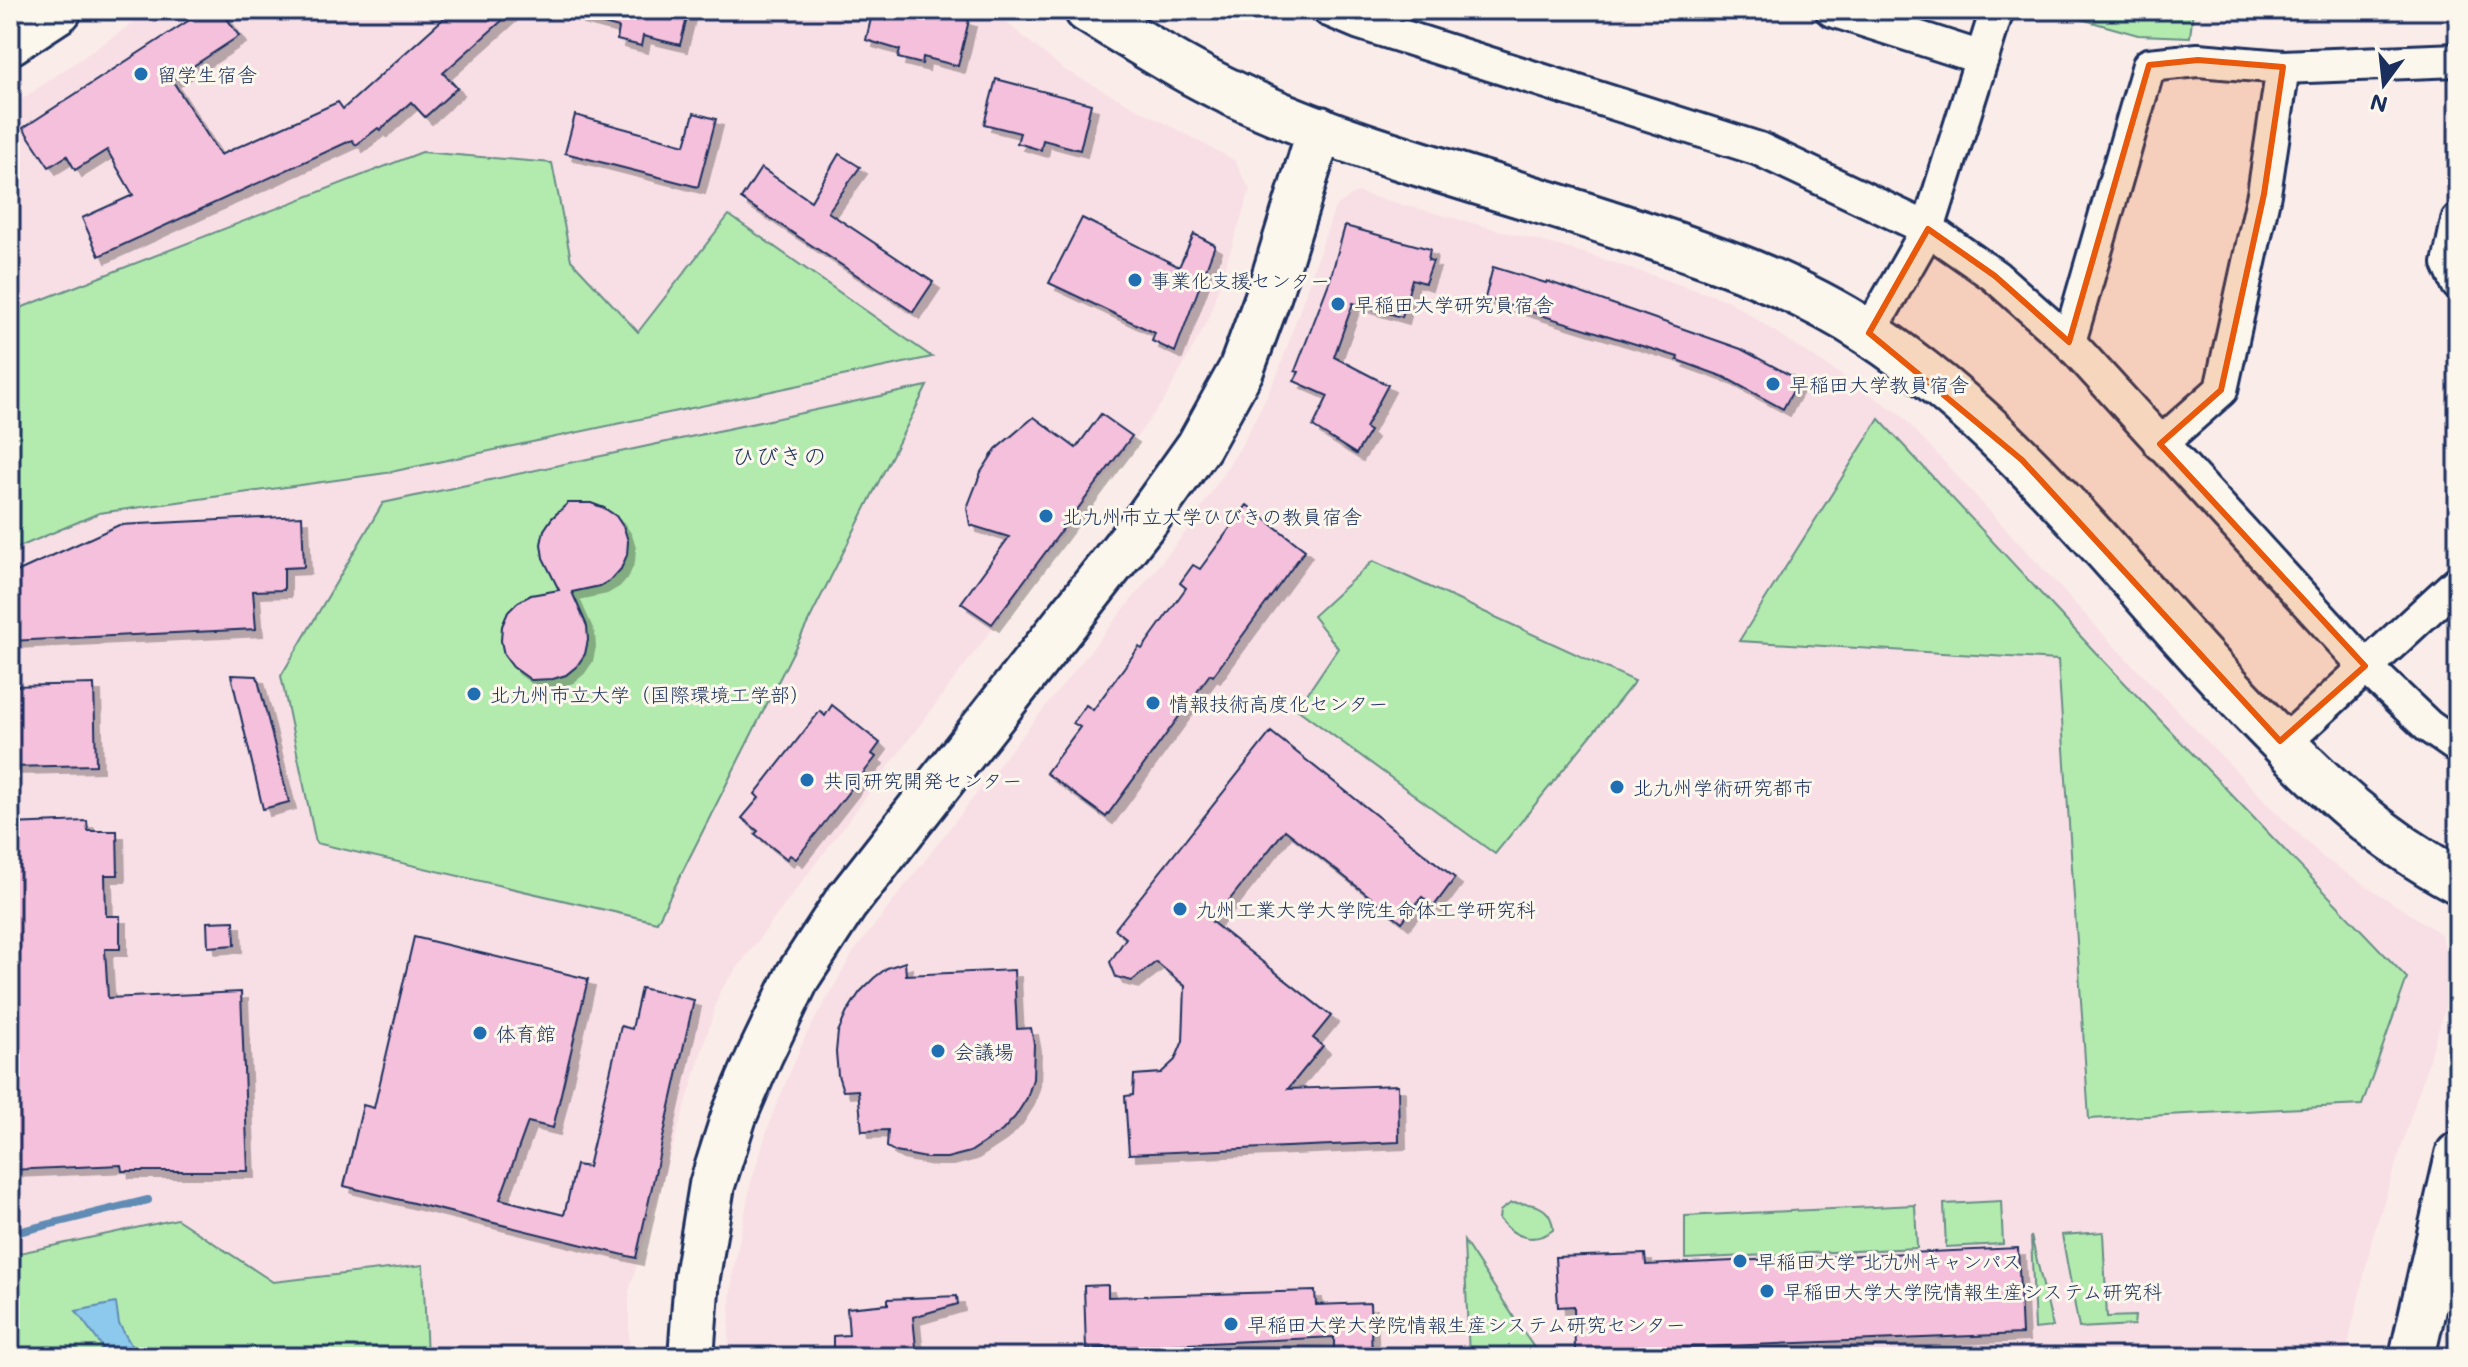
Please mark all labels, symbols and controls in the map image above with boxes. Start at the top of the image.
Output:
north arrow [2344,44,2424,124]
place label: 留学生宿舎 [157,61,257,87]
marker: 留学生宿舎 [132,65,150,83]
text: N [2367,88,2391,120]
place label: 事業化支援センター [1151,267,1330,293]
marker: 事業化支援センター [1126,271,1144,289]
place label: 早稲田大学研究員宿舎 [1354,291,1554,317]
marker: 早稲田大学研究員宿舎 [1329,295,1347,313]
place label: 早稲田大学教員宿舎 [1789,371,1969,397]
marker: 早稲田大学教員宿舎 [1764,375,1782,393]
district label: ひびきの [731,440,827,471]
place label: 北九州市立大学ひびきの教員宿舎 [1062,503,1362,529]
marker: 北九州市立大学ひびきの教員宿舎 [1037,507,1055,525]
place label: 北九州市立大学（国際環境工学部） [490,681,810,707]
marker: 北九州市立大学（国際環境工学部） [465,685,483,703]
place label: 情報技術高度化センター [1169,690,1388,716]
marker: 情報技術高度化センター [1144,694,1162,712]
place label: 共同研究開発センター [823,767,1022,793]
marker: 共同研究開発センター [798,771,816,789]
place label: 北九州学術研究都市 [1633,774,1813,800]
marker: 北九州学術研究都市 [1608,778,1626,796]
place label: 九州工業大学大学院生命体工学研究科 [1196,896,1536,922]
marker: 九州工業大学大学院生命体工学研究科 [1171,900,1189,918]
place label: 体育館 [496,1020,556,1046]
marker: 体育館 [471,1024,489,1042]
place label: 会議場 [954,1038,1014,1064]
marker: 会議場 [929,1042,947,1060]
place label: 早稲田大学 北九州キャンパス [1756,1248,2022,1274]
marker: 早稲田大学 北九州キャンパス [1731,1252,1749,1270]
place label: 早稲田大学大学院情報生産システム研究科 [1783,1278,2163,1304]
marker: 早稲田大学大学院情報生産システム研究科 [1758,1282,1776,1300]
place label: 早稲田大学大学院情報生産システム研究センター [1247,1311,1686,1337]
marker: 早稲田大学大学院情報生産システム研究センター [1222,1315,1240,1333]

